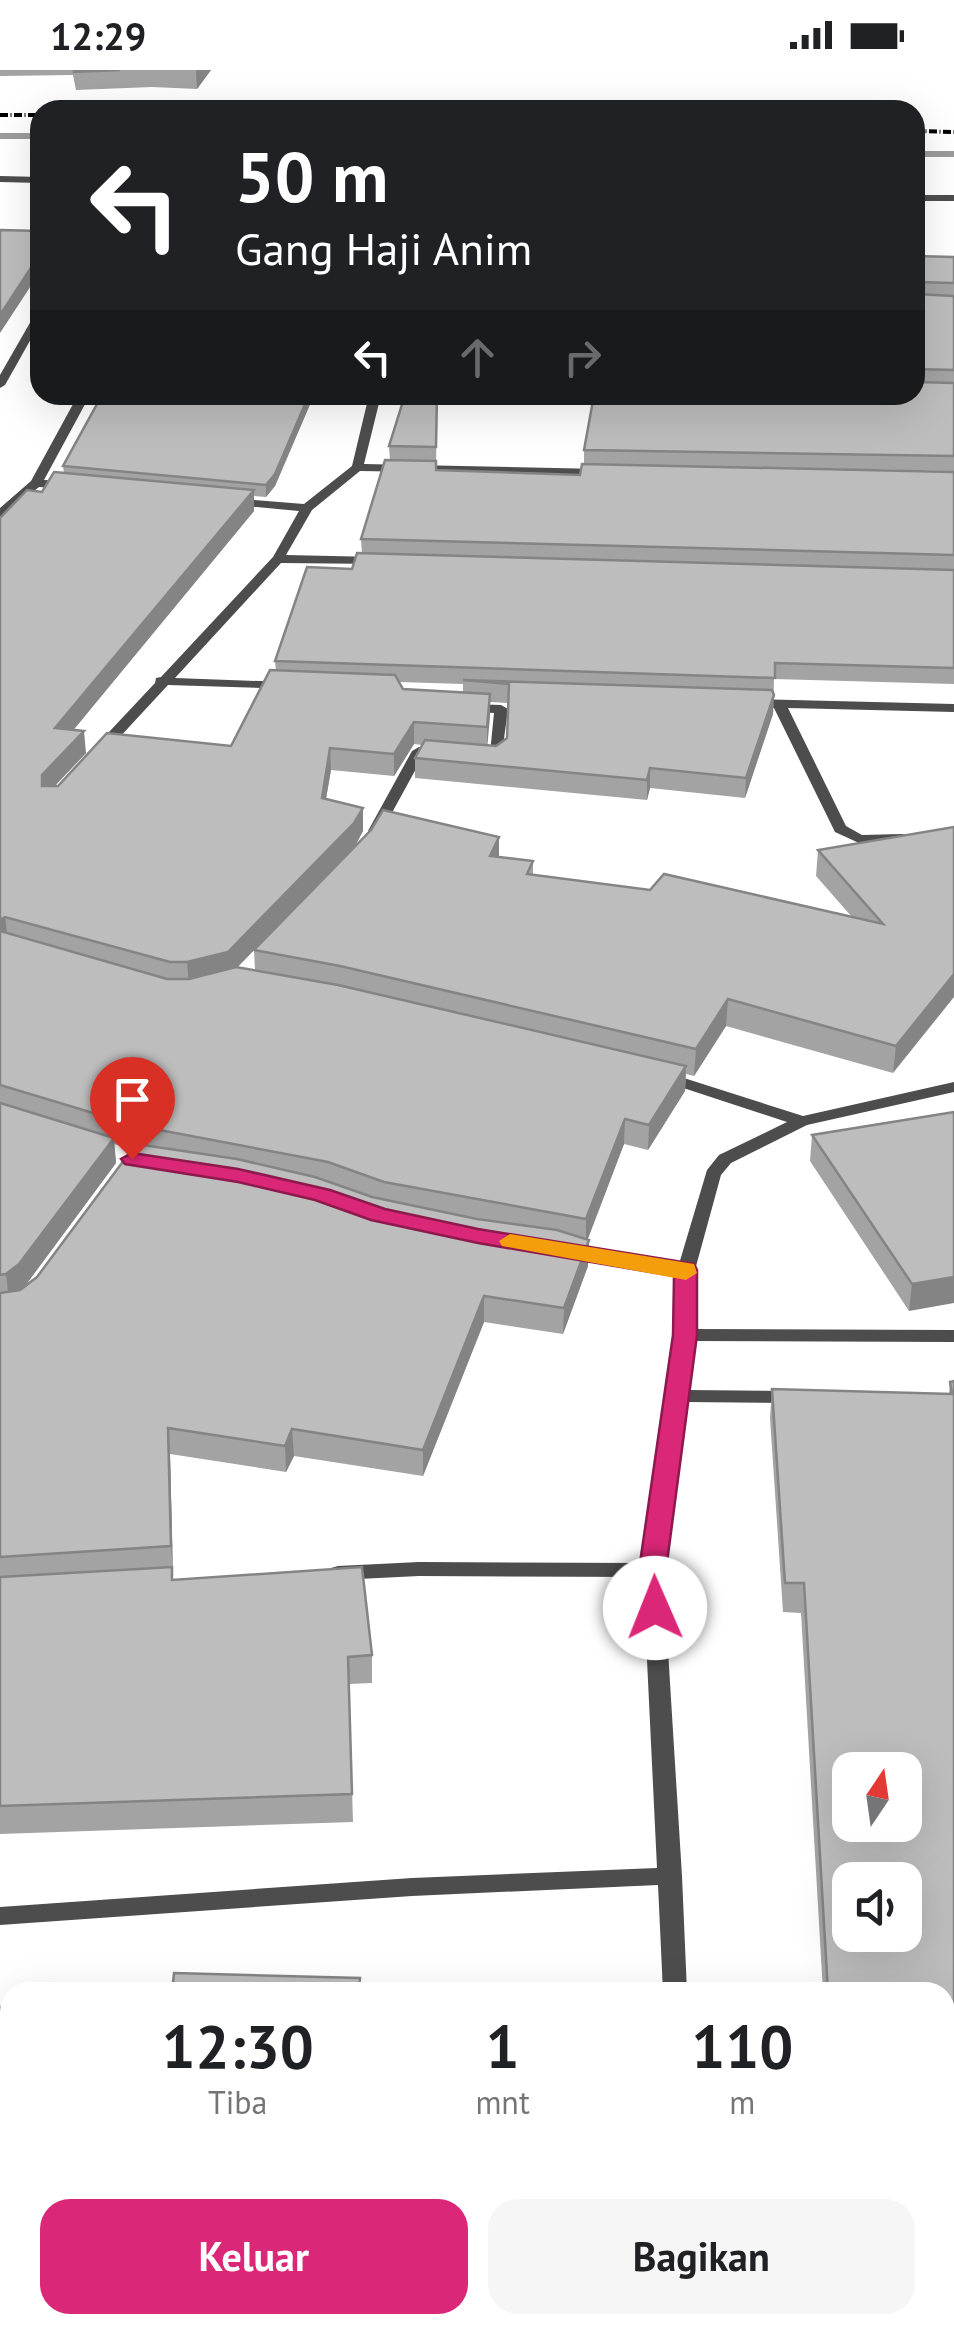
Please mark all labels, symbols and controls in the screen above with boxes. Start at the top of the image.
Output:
text: 12:29 [50,11,146,60]
text: 50 m [235,131,388,221]
icon: left [70,140,200,270]
text: Gang Haji Anim [235,219,532,277]
icon: left [345,330,400,385]
icon: ahead [450,330,505,385]
icon: right [555,330,610,385]
pin [90,1057,175,1160]
icon: arrive [105,1072,160,1127]
position arrow [603,1556,707,1660]
north arrow [832,1752,922,1842]
map controls [832,1752,922,1952]
button: sound [832,1862,922,1952]
text: 12:30 [162,2007,314,2085]
text: 1 [486,2007,520,2085]
text: 110 [691,2007,793,2085]
text: Tiba [208,2081,267,2123]
text: mnt [475,2081,530,2123]
text: m [729,2081,755,2123]
button: Keluar [40,2199,468,2314]
button: Bagikan [488,2199,915,2314]

